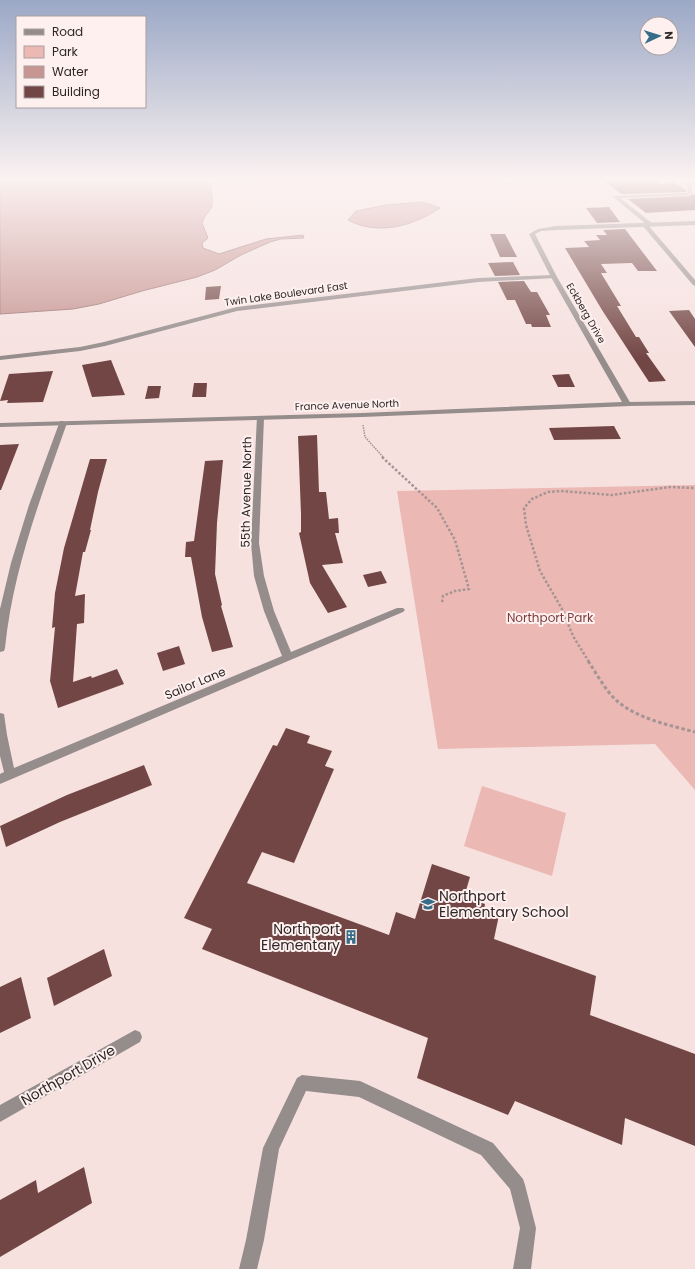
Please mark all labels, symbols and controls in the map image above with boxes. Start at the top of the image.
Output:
legend [16,16,146,108]
north arrow [639,16,679,56]
text: Road [52,23,83,40]
text: N [661,31,677,40]
text: Park [52,43,79,60]
text: Water [52,63,89,80]
text: Building [52,83,100,100]
street label: Twin Lake Boulevard East [223,278,349,310]
street label: Eckberg Drive [563,280,609,346]
street label: France Avenue North [295,396,399,414]
street label: 55th Avenue North [237,436,255,548]
park label: Northport Park [507,609,594,626]
street label: Sailor Lane [162,663,228,703]
place label: Northport Elementary School [439,886,569,922]
school or university icon: Northport Elementary School [420,896,436,912]
place label: Northport Elementary [261,919,340,955]
building icon: Northport Elementary [343,929,359,945]
street label: Northport Drive [17,1040,119,1110]

